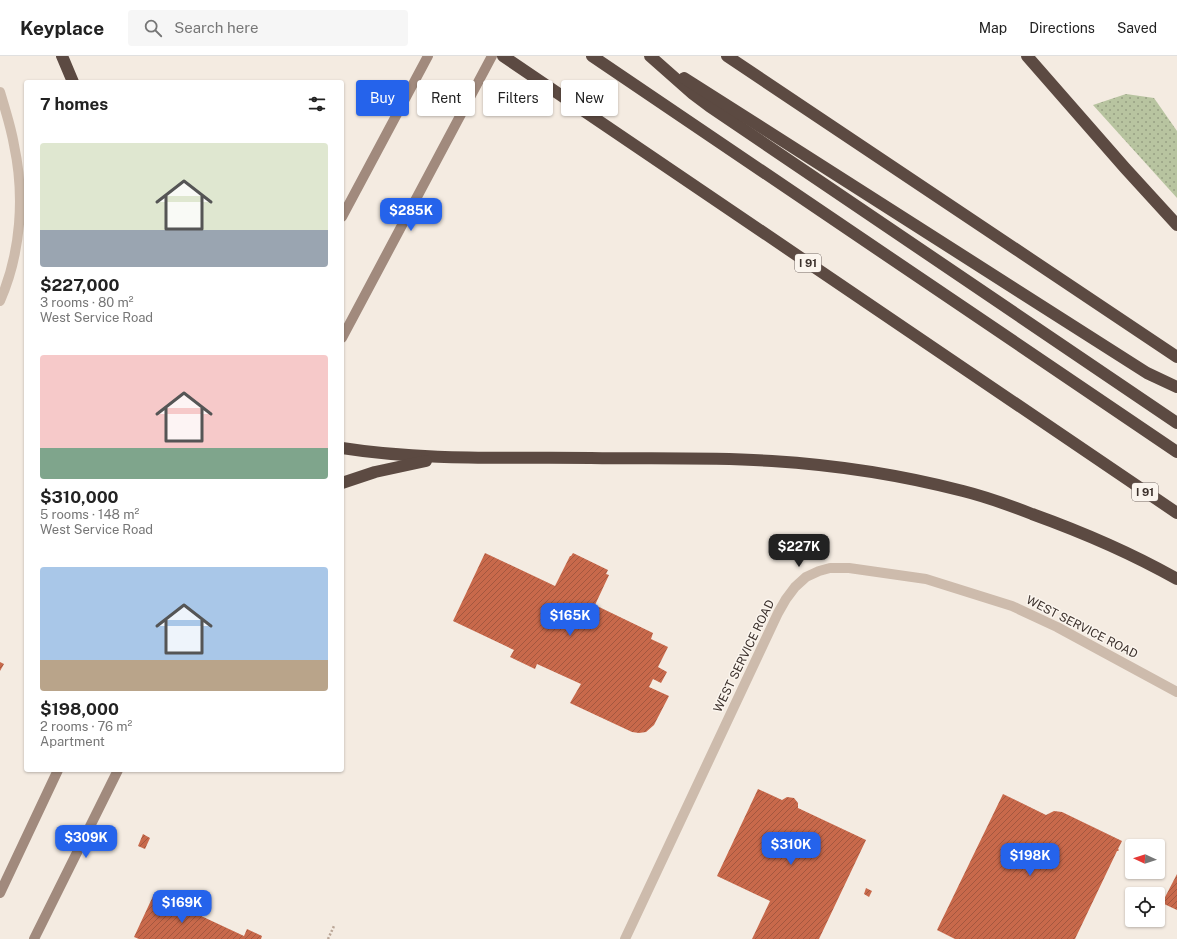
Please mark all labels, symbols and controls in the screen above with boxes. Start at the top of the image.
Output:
search box [128,10,408,46]
text: Keyplace [20,17,104,39]
icon: search [142,17,164,39]
text: Search here [174,19,258,36]
text: Map [979,20,1007,36]
text: Directions [1029,20,1095,36]
text: Saved [1117,20,1157,36]
chip: Buy [356,80,409,116]
chip: Rent [417,80,475,116]
chip: Filters [483,80,553,116]
chip: New [561,80,618,116]
icon: filters [306,93,328,115]
text: 7 homes [40,94,108,114]
icon: home [148,169,220,241]
pin: $285K [383,198,439,232]
text: $285K [389,203,433,218]
road number: I 91 [795,254,821,272]
text: $227,000 [40,275,119,295]
text: 3 rooms · 80 m² [40,295,133,310]
text: West Service Road [40,310,153,325]
icon: home [148,381,220,453]
road number: I 91 [1132,483,1158,501]
text: $310,000 [40,487,119,507]
text: 5 rooms · 148 m² [40,507,139,522]
text: West Service Road [40,522,153,537]
pin: $227K [771,534,827,568]
text: $227K [778,539,820,554]
icon: home [148,593,220,665]
street label: WEST SERVICE ROAD [1024,593,1140,661]
street label: WEST SERVICE ROAD [711,597,777,715]
pin: $165K [542,603,598,637]
text: $165K [549,608,591,623]
text: $198,000 [40,699,119,719]
text: 2 rooms · 76 m² [40,719,132,734]
text: Apartment [40,734,105,749]
pin: $309K [58,825,114,859]
text: $309K [64,830,108,845]
pin: $310K [763,832,819,866]
text: $310K [771,837,811,852]
north arrow [1125,839,1165,879]
map controls [1125,839,1165,927]
pin: $198K [1002,843,1058,877]
text: $198K [1010,848,1050,863]
button: locate [1125,887,1165,927]
pin: $169K [154,890,210,924]
text: $169K [162,895,202,910]

